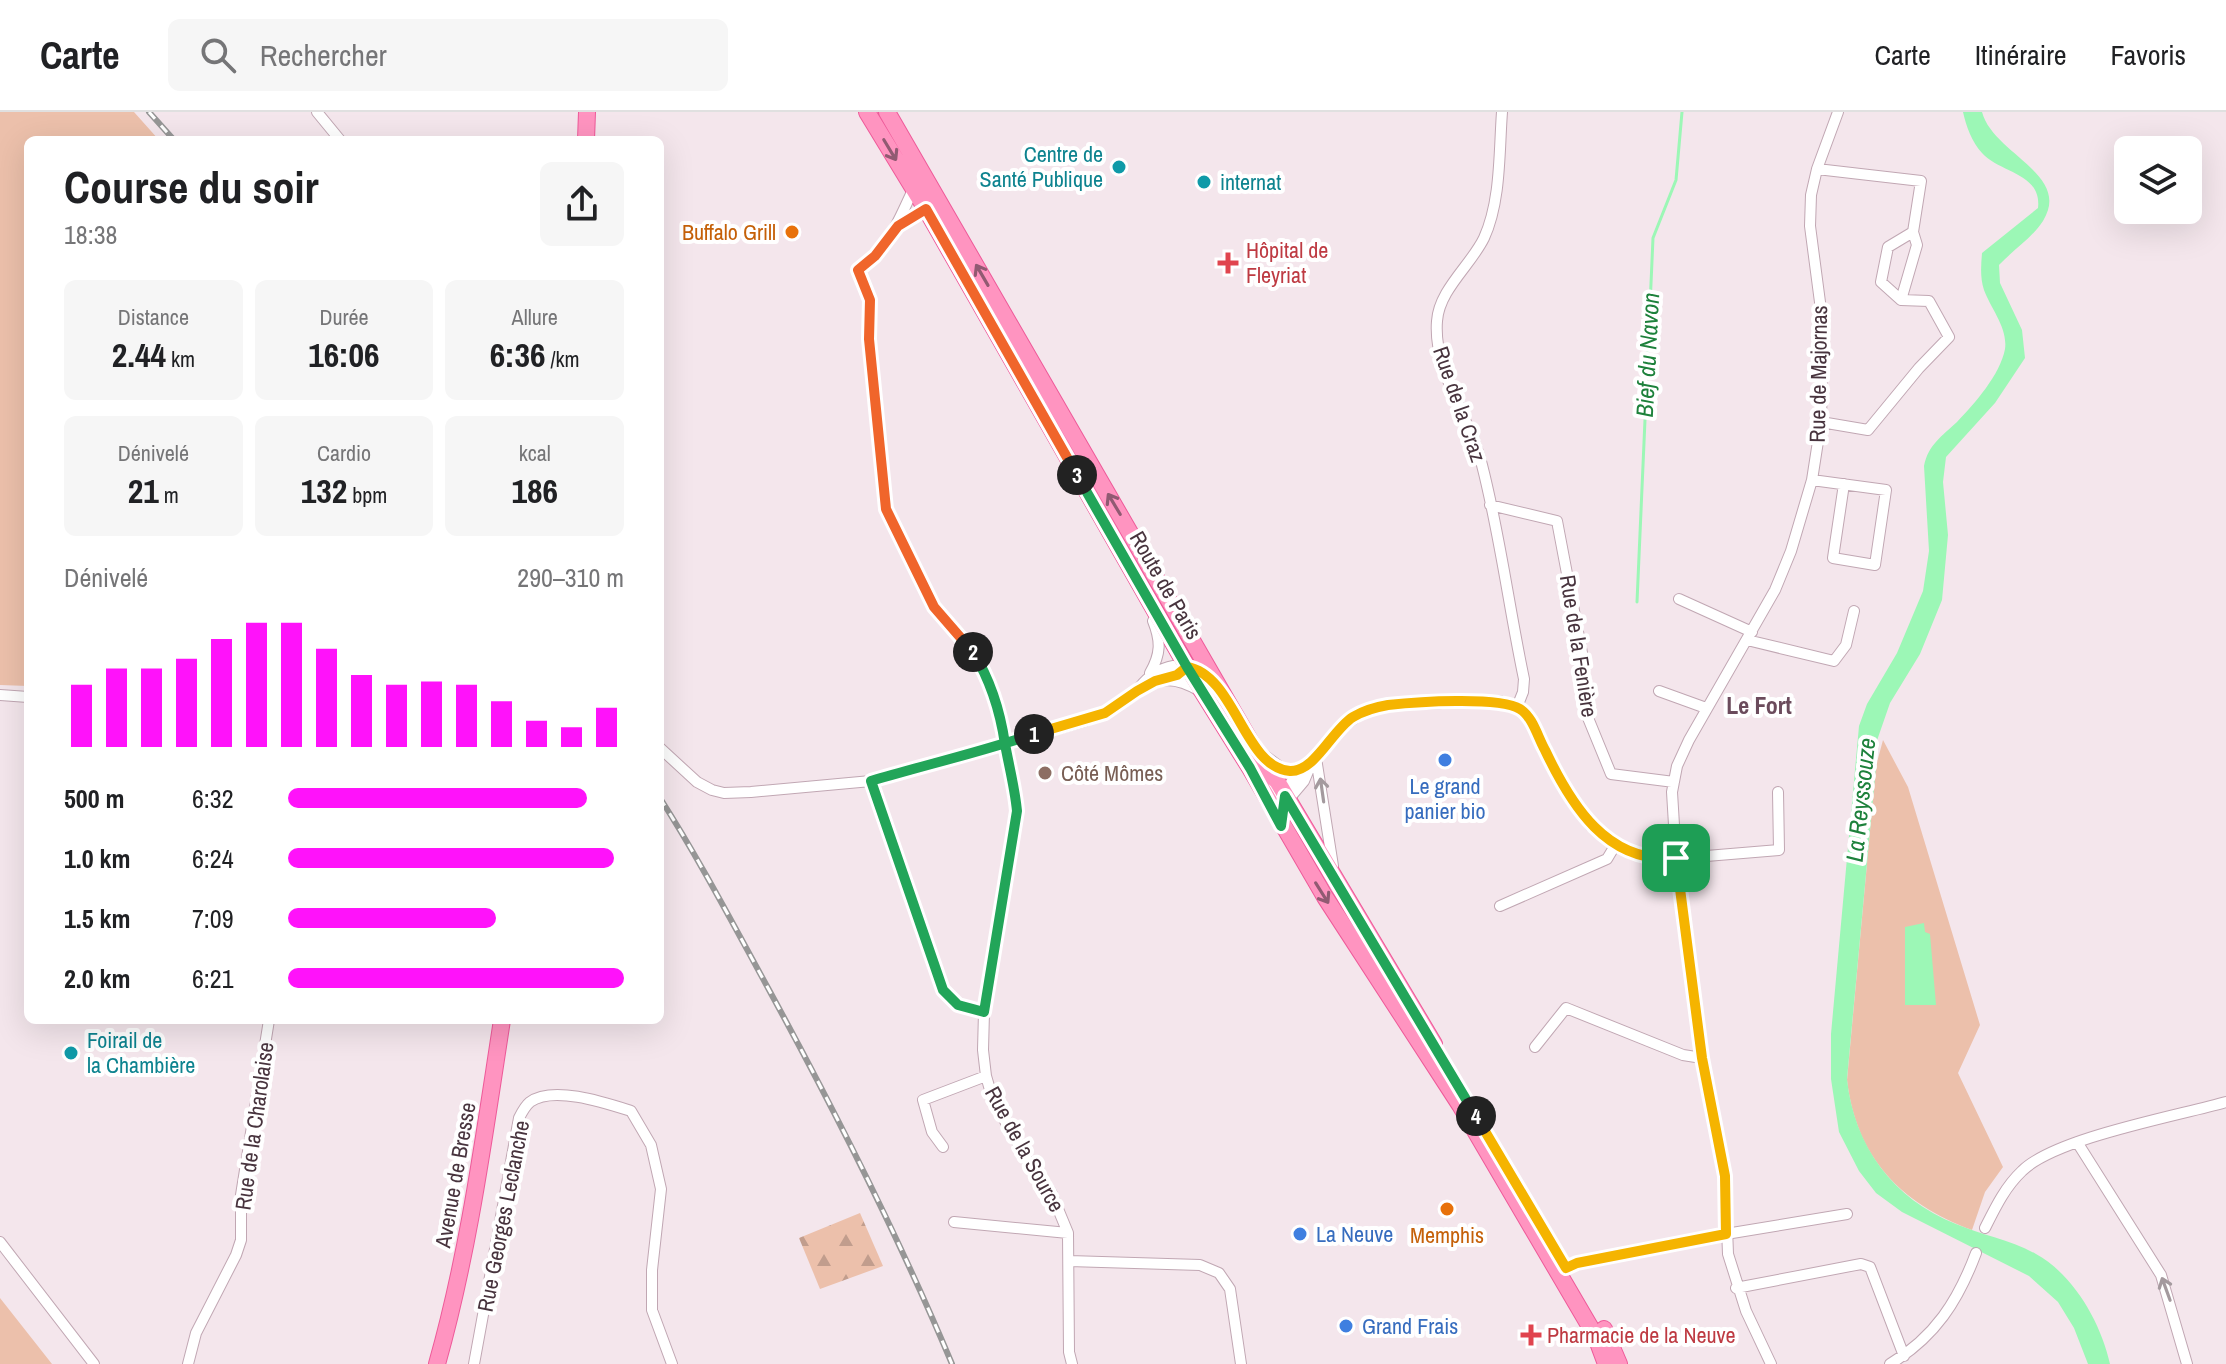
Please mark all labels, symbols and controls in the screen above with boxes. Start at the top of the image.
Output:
search box [168,19,728,91]
text: Carte [40,30,120,81]
icon: search [196,33,240,77]
text: Rechercher [260,35,387,75]
text: Carte [1875,36,1931,74]
text: Itinéraire [1975,36,2067,74]
text: Favoris [2111,36,2186,74]
map controls [2114,136,2202,224]
button: layers [2114,136,2202,224]
one-way arrow [883,138,899,161]
place label: Centre de Santé Publique [980,139,1103,194]
text: Course du soir [64,157,319,217]
marker: Centre de Santé Publique [1110,158,1128,176]
button: share [540,162,624,246]
place label: internat [1220,167,1281,197]
marker: internat [1195,173,1213,191]
text: 18:38 [64,217,117,252]
place label: Buffalo Grill [682,217,776,247]
marker: Buffalo Grill [783,223,801,241]
place label: Hôpital de Fleyriat [1246,235,1328,290]
marker: Hôpital de Fleyriat [1217,252,1239,274]
one-way arrow [974,263,989,287]
water label: Bief du Navon [1628,292,1666,418]
text: Distance [118,302,189,332]
text: Durée [319,302,369,332]
text: Allure [512,302,558,332]
street label: Rue de Majornas [1802,305,1834,443]
text: 2.44 [112,332,166,378]
text: 16:06 [308,332,380,378]
text: 6:36 [490,332,546,378]
street label: Rue de la Craz [1426,342,1494,466]
text: km [166,344,195,374]
text: /km [546,344,580,374]
text: Dénivelé [118,438,189,468]
text: Cardio [317,438,371,468]
text: kcal [519,438,551,468]
pin: 3 [1057,455,1097,495]
text: 3 [1072,460,1082,490]
text: 21 [128,468,159,514]
text: 132 [301,468,347,514]
text: 186 [511,468,558,514]
text: m [159,480,179,510]
text: bpm [347,480,387,510]
one-way arrow [1106,493,1122,516]
street label: Route de Paris [1123,525,1209,645]
text: Dénivelé [64,560,148,595]
text: 290–310 m [517,560,624,595]
street label: Rue de la Fenière [1553,573,1605,719]
pin: 2 [953,632,993,672]
text: 2 [968,637,978,667]
district label: Le Fort [1726,689,1792,721]
pin: 1 [1014,714,1054,754]
text: 1 [1029,719,1039,749]
water label: La Reyssouze [1838,736,1882,864]
marker: Le grand panier bio [1436,751,1454,769]
place label: Côté Mômes [1061,758,1163,788]
marker: Côté Mômes [1036,764,1054,782]
place label: Le grand panier bio [1404,771,1486,826]
one-way arrow [1314,778,1329,803]
text: 500 m [64,781,124,816]
text: 6:32 [192,781,234,816]
pin [1642,824,1710,892]
icon: arrive [1654,836,1698,880]
text: 1.0 km [64,841,130,876]
text: 6:24 [192,841,234,876]
one-way arrow [1315,881,1331,904]
text: 1.5 km [64,901,130,936]
text: 7:09 [192,901,234,936]
text: 2.0 km [64,961,130,996]
text: 6:21 [192,961,234,996]
place label: Foirail de la Chambière [87,1025,195,1080]
street label: Rue de la Charolaise [227,1040,281,1212]
marker: Foirail de la Chambière [62,1044,80,1062]
street label: Rue de la Source [978,1081,1072,1217]
pin: 4 [1456,1096,1496,1136]
street label: Avenue de Bresse [427,1100,483,1251]
text: 4 [1471,1101,1481,1131]
street label: Rue Georges Leclanche [470,1118,536,1314]
marker: Memphis [1438,1200,1456,1218]
place label: La Neuve [1316,1219,1393,1249]
place label: Memphis [1410,1220,1484,1250]
marker: La Neuve [1291,1225,1309,1243]
one-way arrow [2158,1277,2172,1302]
place label: Grand Frais [1362,1311,1458,1341]
marker: Grand Frais [1337,1317,1355,1335]
place label: Pharmacie de la Neuve [1547,1320,1736,1350]
marker: Pharmacie de la Neuve [1522,1326,1540,1344]

